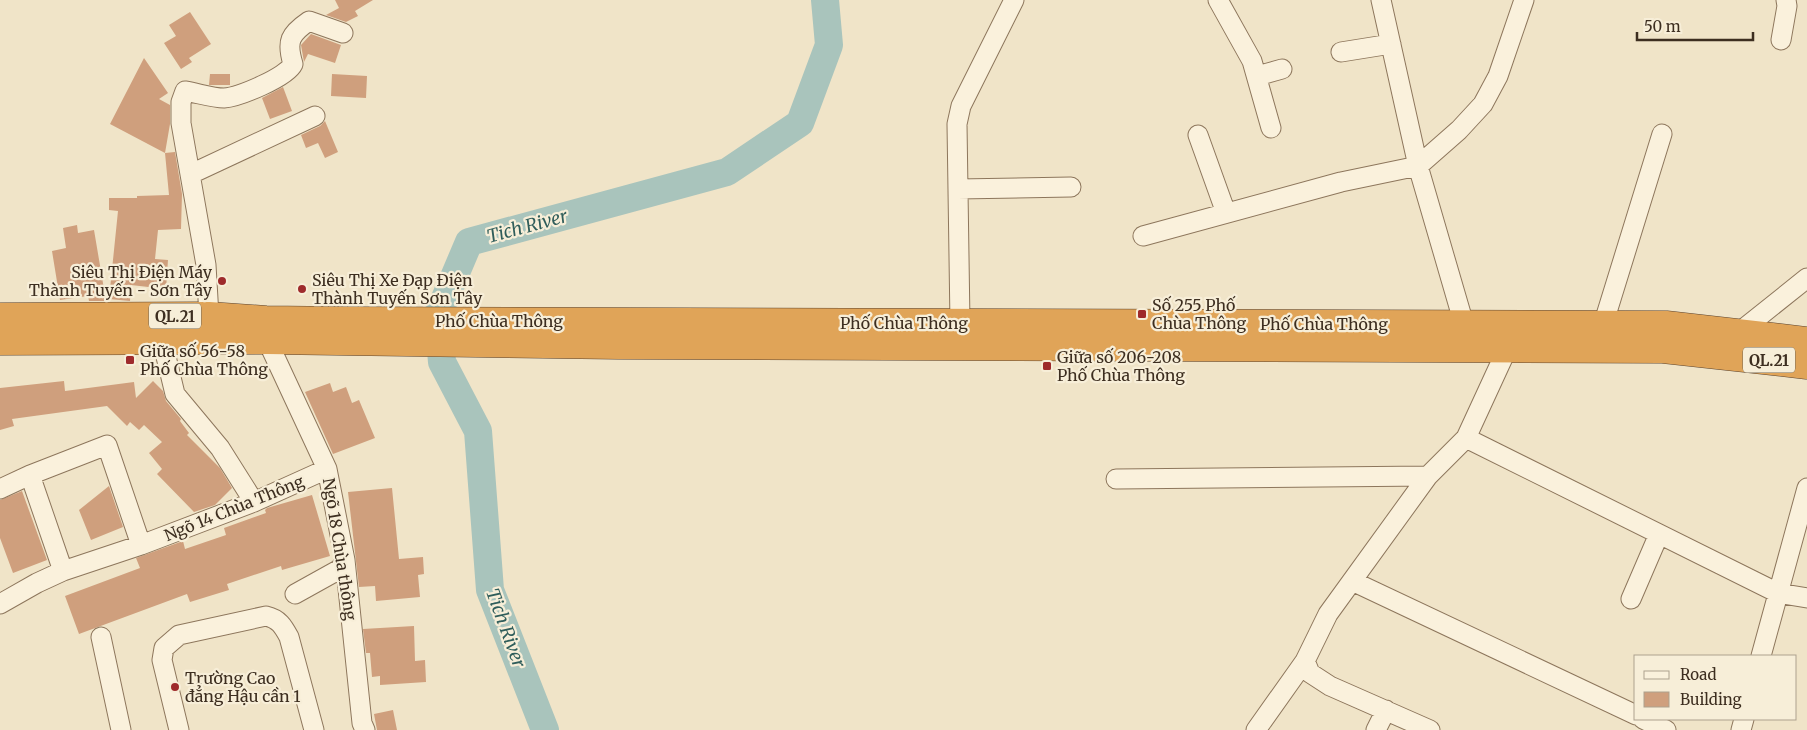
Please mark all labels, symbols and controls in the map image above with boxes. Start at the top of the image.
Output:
scale bar [1637,10,1753,42]
text: 50 m [1644,17,1681,36]
water label: Tich River [484,204,570,248]
place label: Siêu Thị Điện Máy Thành Tuyến - Sơn Tây [29,262,213,300]
place label: Siêu Thị Xe Đạp Điện Thành Tuyến Sơn Tây [312,270,483,308]
marker: Siêu Thị Điện Máy Thành Tuyến - Sơn Tây [216,275,228,287]
marker: Siêu Thị Xe Đạp Điện Thành Tuyến Sơn Tây [296,283,308,295]
place label: Số 255 Phố Chùa Thông [1152,295,1246,333]
road number: QL.21 [149,304,201,328]
marker: Số 255 Phố Chùa Thông [1136,308,1148,320]
street label: Phố Chùa Thông [435,311,563,331]
street label: Phố Chùa Thông [840,313,968,333]
street label: Phố Chùa Thông [1260,314,1388,334]
place label: Giữa số 56-58 Phố Chùa Thông [140,341,268,379]
place label: Giữa số 206-208 Phố Chùa Thông [1057,347,1185,385]
road number: QL.21 [1743,348,1795,372]
marker: Giữa số 56-58 Phố Chùa Thông [124,354,136,366]
marker: Giữa số 206-208 Phố Chùa Thông [1041,360,1053,372]
street label: Ngõ 14 Chùa Thông [161,471,307,545]
street label: Ngõ 18 Chùa thông [319,476,361,622]
water label: Tich River [481,585,531,671]
legend [1634,655,1797,720]
text: Road [1680,665,1716,684]
place label: Trường Cao đẳng Hậu cần 1 [185,668,301,706]
marker: Trường Cao đẳng Hậu cần 1 [169,681,181,693]
text: Building [1680,690,1742,709]

